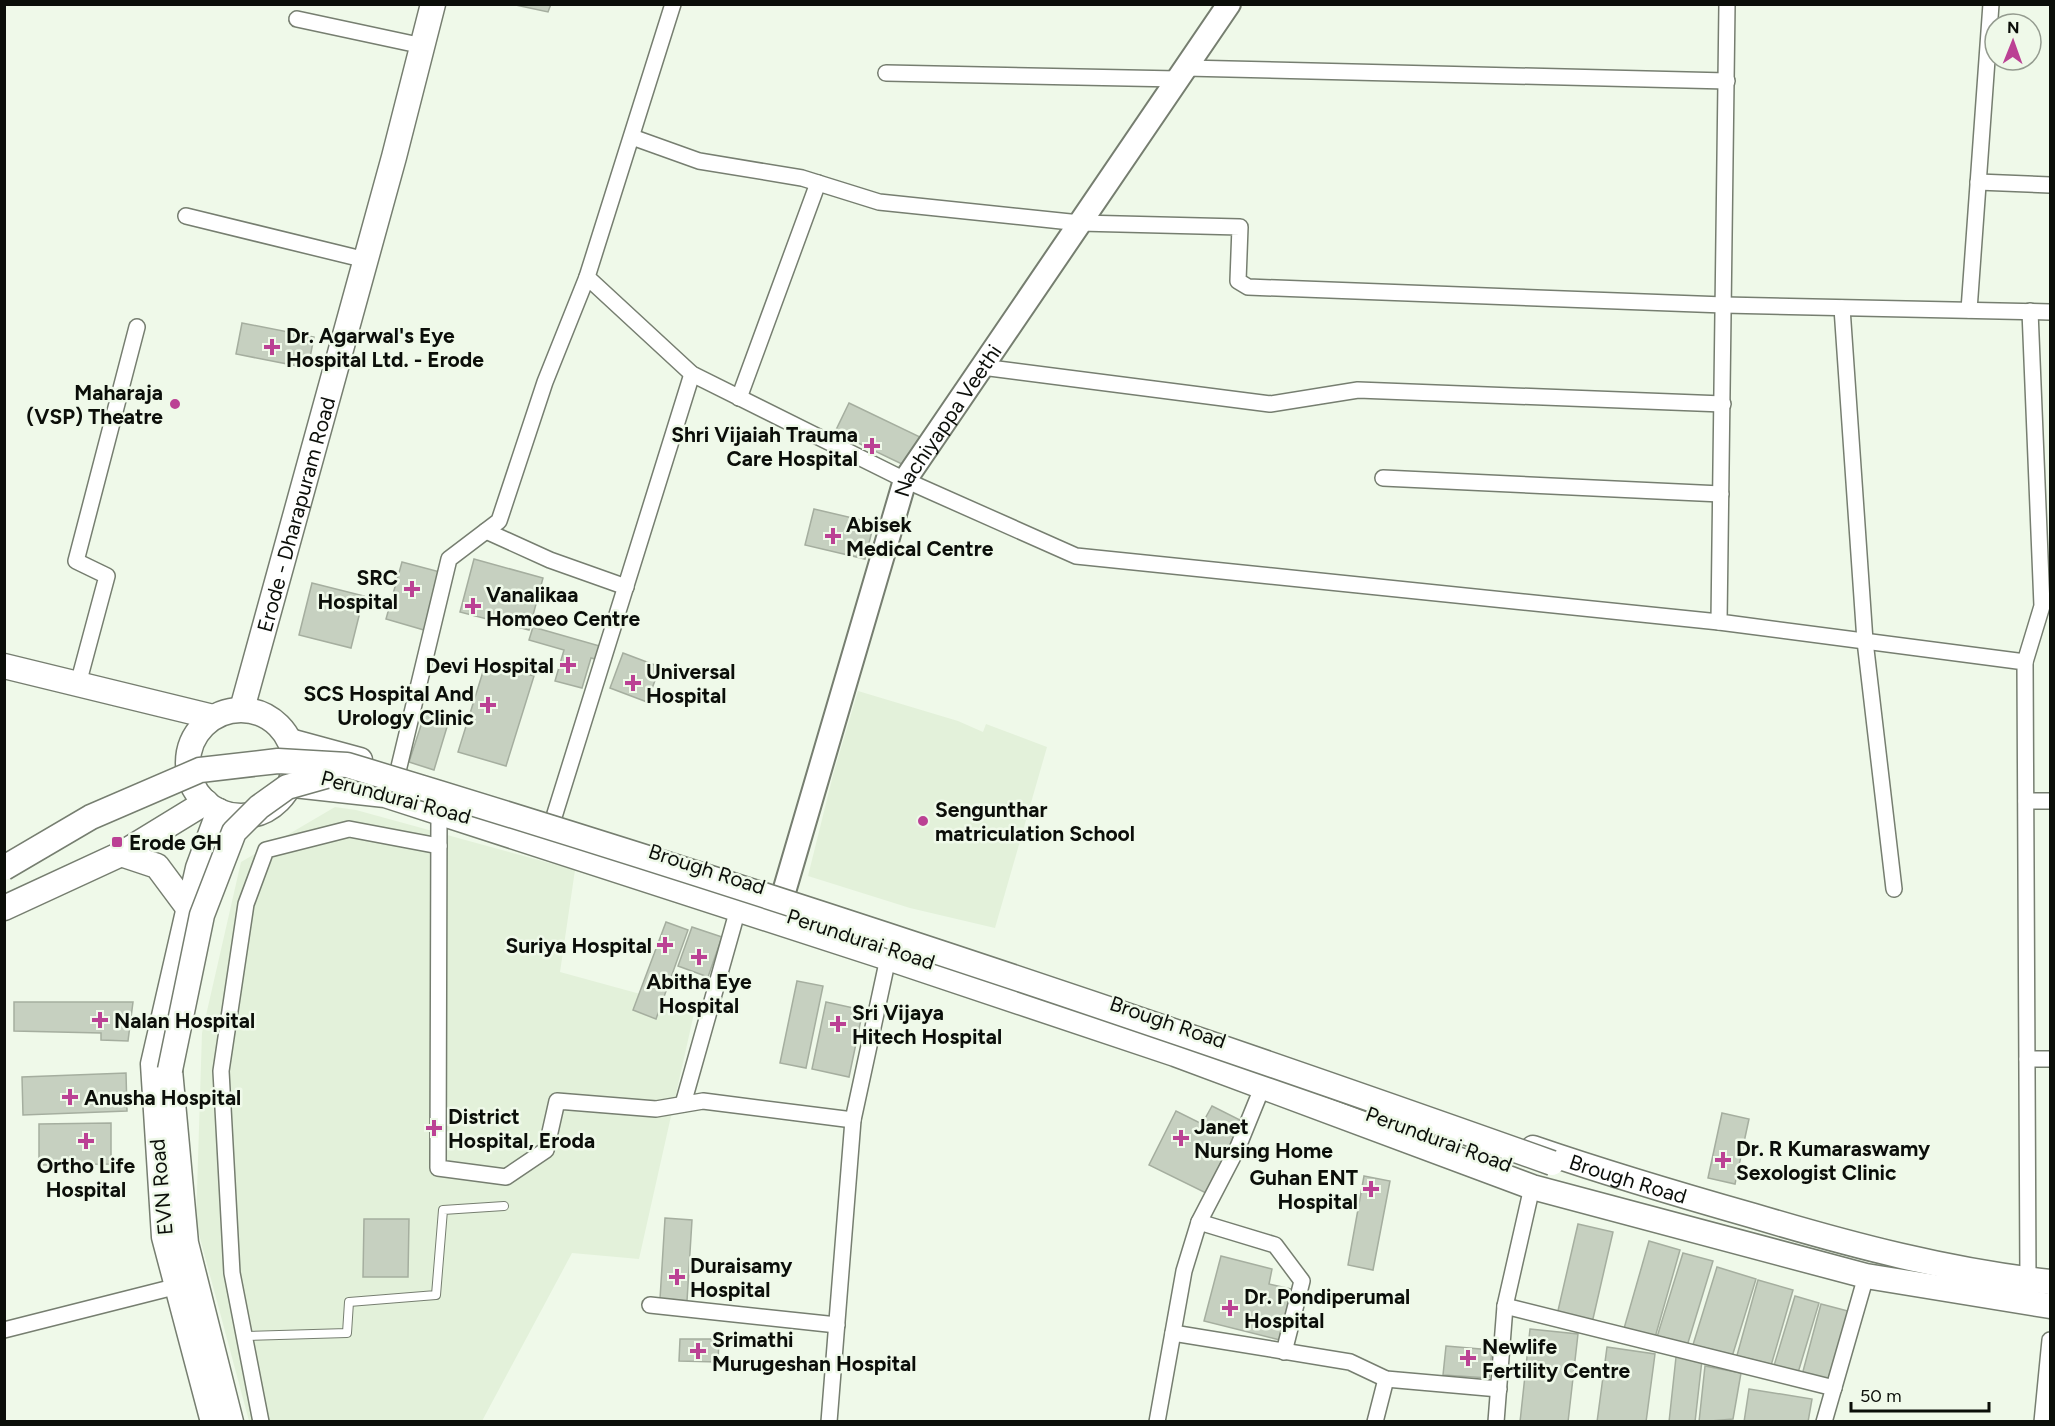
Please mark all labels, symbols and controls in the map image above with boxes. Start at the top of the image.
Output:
north arrow [1983,12,2043,72]
text: N [2007,18,2020,37]
place label: Dr. Agarwal's Eye Hospital Ltd. - Erode [286,323,484,372]
marker: Dr. Agarwal's Eye Hospital Ltd. - Erode [263,338,281,356]
street label: Nachiyappa Veethi [888,339,1006,500]
place label: Maharaja (VSP) Theatre [26,380,163,429]
street label: Erode - Dharapuram Road [251,394,340,635]
marker: Maharaja (VSP) Theatre [168,397,182,411]
place label: Shri Vijaiah Trauma Care Hospital [671,422,858,471]
marker: Shri Vijaiah Trauma Care Hospital [863,437,881,455]
place label: Abisek Medical Centre [846,512,994,561]
marker: Abisek Medical Centre [824,527,842,545]
place label: SRC Hospital [318,565,398,614]
marker: SRC Hospital [403,580,421,598]
place label: Vanalikaa Homoeo Centre [486,582,640,631]
marker: Vanalikaa Homoeo Centre [464,597,482,615]
place label: Devi Hospital [425,653,554,678]
marker: Devi Hospital [559,656,577,674]
place label: Universal Hospital [646,659,735,708]
marker: Universal Hospital [624,674,642,692]
place label: SCS Hospital And Urology Clinic [303,681,475,730]
marker: SCS Hospital And Urology Clinic [479,696,497,714]
street label: Perundurai Road [318,765,474,829]
place label: Sengunthar matriculation School [935,797,1135,846]
marker: Sengunthar matriculation School [916,814,930,828]
place label: Erode GH [129,830,222,855]
marker: Erode GH [110,835,124,849]
street label: Brough Road [645,838,769,900]
street label: Perundurai Road [784,903,938,975]
place label: Suriya Hospital [505,933,652,958]
marker: Suriya Hospital [656,936,674,954]
marker: Abitha Eye Hospital [690,948,708,966]
place label: Abitha Eye Hospital [646,969,752,1018]
street label: Brough Road [1107,990,1229,1054]
place label: Sri Vijaya Hitech Hospital [852,1000,1002,1049]
place label: Nalan Hospital [114,1008,255,1033]
marker: Nalan Hospital [91,1011,109,1029]
marker: Sri Vijaya Hitech Hospital [829,1015,847,1033]
place label: Anusha Hospital [84,1085,241,1110]
marker: Anusha Hospital [61,1088,79,1106]
street label: Perundurai Road [1362,1101,1516,1177]
place label: District Hospital, Eroda [448,1104,595,1153]
place label: Janet Nursing Home [1194,1114,1333,1163]
marker: District Hospital, Eroda [425,1119,443,1137]
marker: Janet Nursing Home [1172,1129,1190,1147]
marker: Ortho Life Hospital [77,1132,95,1150]
place label: Dr. R Kumaraswamy Sexologist Clinic [1736,1136,1931,1185]
street label: EVN Road [144,1138,178,1236]
street label: Brough Road [1566,1149,1690,1208]
marker: Dr. R Kumaraswamy Sexologist Clinic [1714,1151,1732,1169]
place label: Ortho Life Hospital [37,1153,136,1202]
place label: Guhan ENT Hospital [1250,1165,1358,1214]
marker: Guhan ENT Hospital [1362,1180,1380,1198]
place label: Duraisamy Hospital [690,1253,793,1302]
marker: Duraisamy Hospital [668,1268,686,1286]
place label: Dr. Pondiperumal Hospital [1244,1284,1410,1333]
marker: Dr. Pondiperumal Hospital [1221,1299,1239,1317]
place label: Srimathi Murugeshan Hospital [712,1327,916,1376]
place label: Newlife Fertility Centre [1482,1334,1630,1383]
marker: Srimathi Murugeshan Hospital [689,1342,707,1360]
marker: Newlife Fertility Centre [1459,1349,1477,1367]
scale bar [1851,1375,1989,1413]
text: 50 m [1860,1385,1902,1407]

